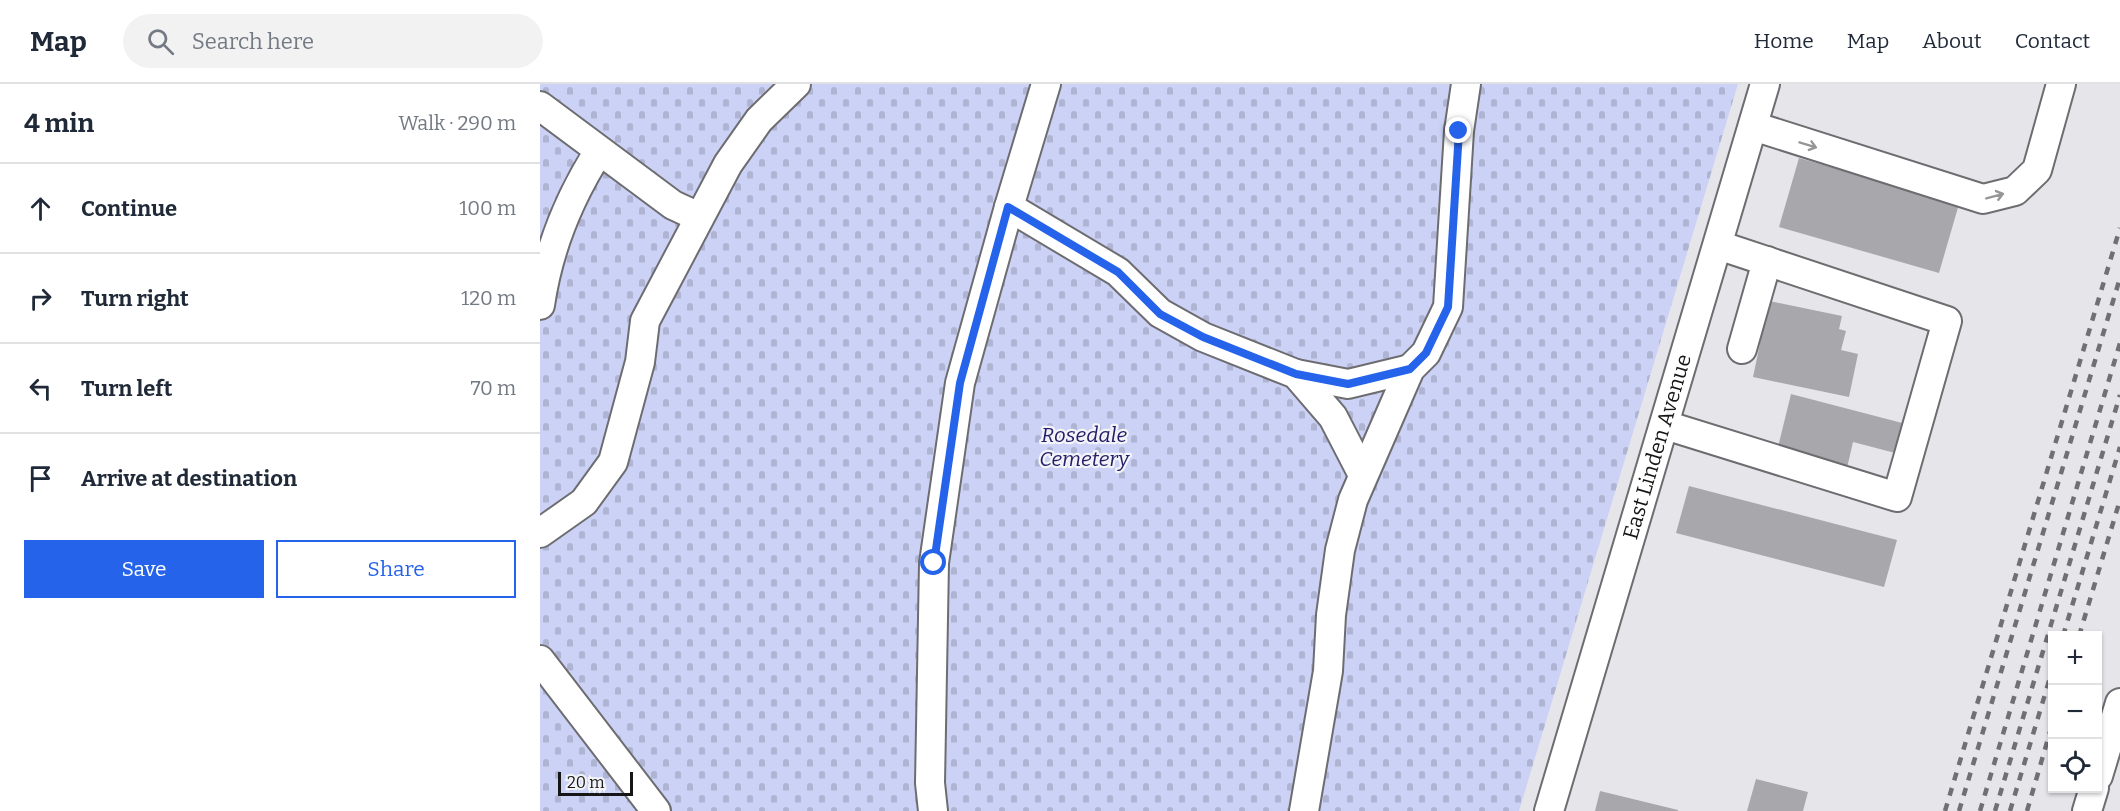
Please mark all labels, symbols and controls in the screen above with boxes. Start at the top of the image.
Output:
search box [123,14,543,68]
text: Map [30,25,87,58]
icon: search [144,25,177,58]
text: Search here [192,28,314,55]
text: Home [1754,28,1814,54]
text: Map [1847,28,1889,54]
text: About [1922,28,1982,54]
text: Contact [2015,28,2090,54]
text: 4 min [24,108,94,139]
text: Walk · 290 m [398,111,516,135]
route end [1445,117,1471,143]
one-way arrow [1798,140,1817,151]
one-way arrow [1985,190,2004,202]
icon: ahead [24,192,57,225]
text: Continue [81,195,177,222]
text: 100 m [459,196,516,220]
icon: right [24,282,57,315]
text: Turn right [81,285,189,312]
text: 120 m [461,286,516,310]
street label: East Linden Avenue [1617,351,1697,543]
icon: left [24,372,57,405]
text: Turn left [81,375,173,402]
text: 70 m [470,376,516,400]
park label: Rosedale Cemetery [1039,422,1130,472]
icon: arrive [24,462,57,495]
text: Arrive at destination [81,465,297,492]
button: Save [24,540,264,598]
button: Share [276,540,516,598]
route start [920,549,946,575]
map controls [2048,631,2102,793]
button: + [2048,631,2102,685]
button: − [2048,685,2102,739]
button: locate [2048,739,2102,793]
scale bar [558,769,633,796]
text: 20 m [567,773,604,792]

